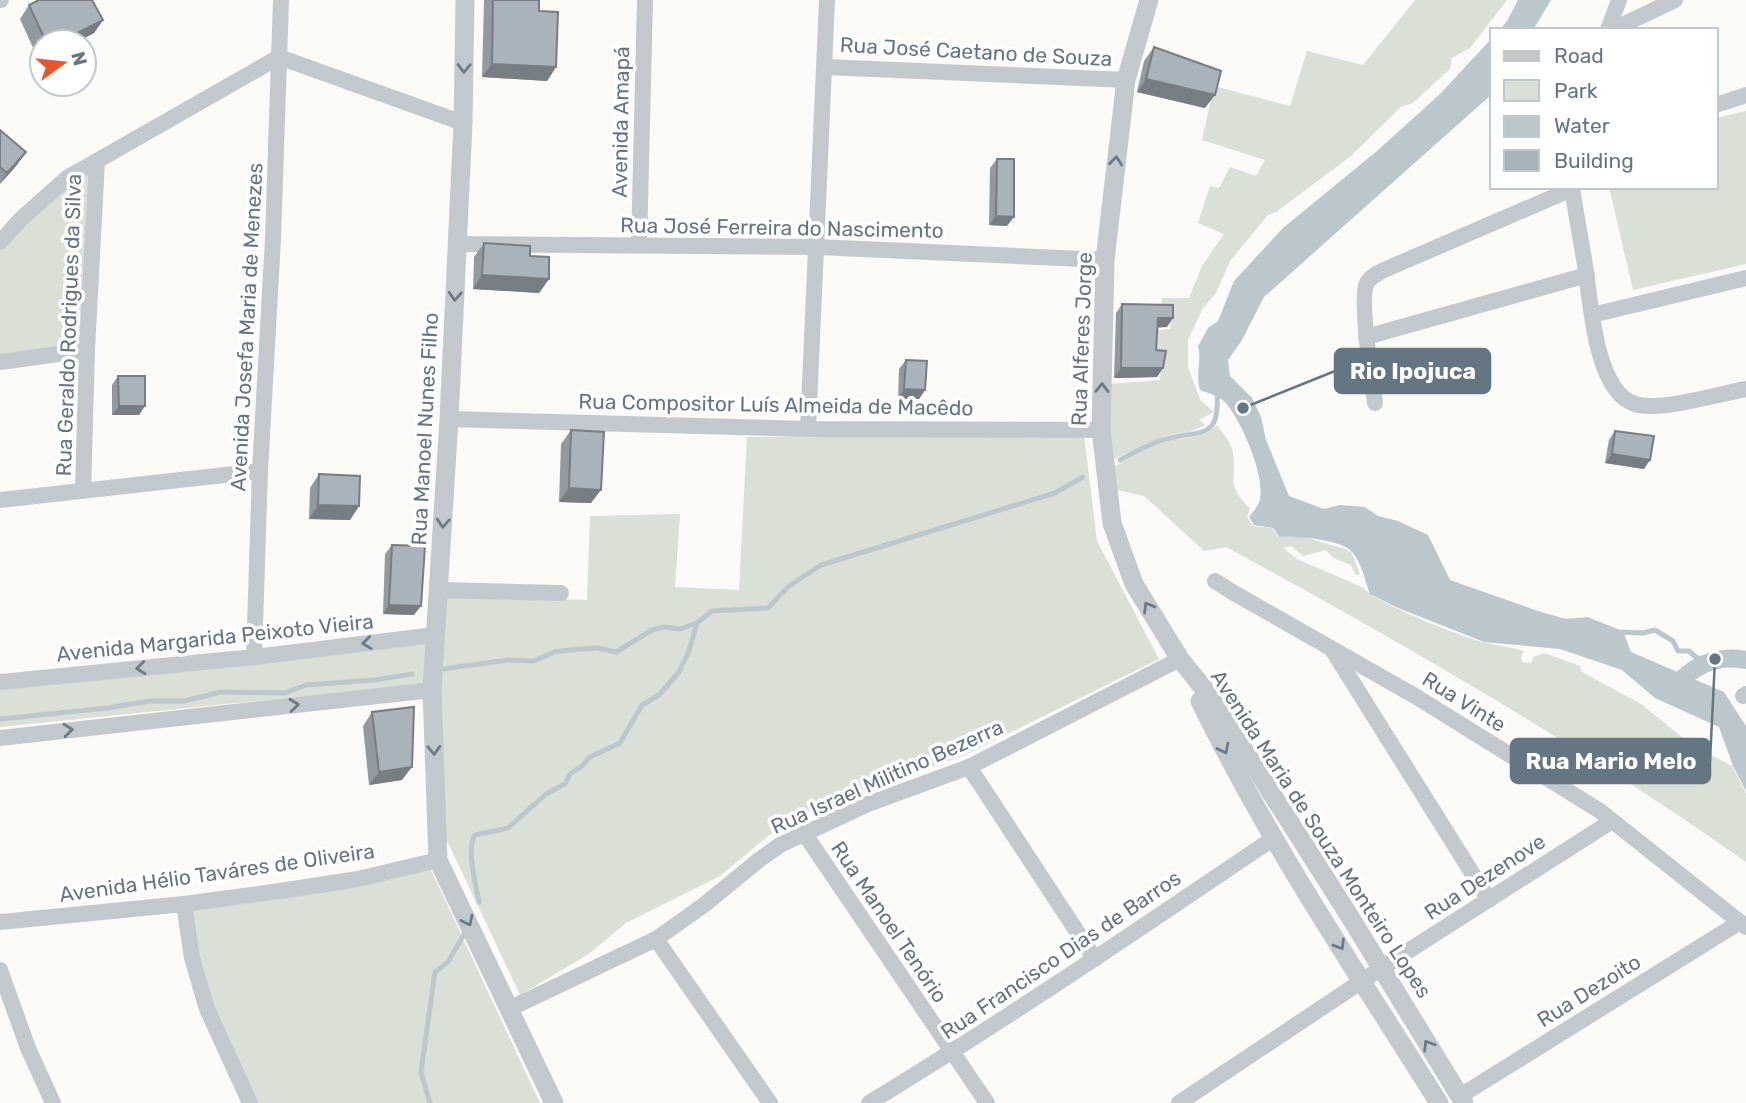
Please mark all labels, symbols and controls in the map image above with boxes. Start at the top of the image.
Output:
north arrow [28,28,98,98]
legend [1490,28,1718,189]
street label: Rua José Caetano de Souza [839,32,1113,71]
text: Road [1554,43,1604,68]
street label: Avenida Amapá [607,46,634,198]
text: N [66,49,92,68]
one-way arrow [456,63,472,74]
text: Park [1554,78,1598,103]
text: Water [1554,113,1610,138]
text: Building [1554,148,1634,173]
one-way arrow [1109,155,1124,167]
street label: Avenida Josefa Maria de Menezes [225,162,268,492]
street label: Rua Geraldo Rodrigues da Silva [51,173,86,477]
street label: Rua José Ferreira do Nascimento [620,212,944,243]
street label: Rua Alferes Jorge [1066,251,1097,426]
one-way arrow [448,290,463,301]
street label: Rua Manoel Nunes Filho [406,312,443,546]
callout: Rio Ipojuca [1335,349,1490,393]
text: Rio Ipojuca [1350,357,1476,385]
one-way arrow [1094,382,1110,393]
street label: Rua Compositor Luís Almeida de Macêdo [578,389,974,420]
one-way arrow [435,517,450,528]
one-way arrow [1144,602,1157,615]
street label: Avenida Margarida Peixoto Vieira [55,608,375,667]
one-way arrow [362,636,373,651]
one-way arrow [135,660,146,675]
street label: Avenida Maria de Souza Monteiro Lopes [1206,665,1437,1002]
street label: Rua Vinte [1418,666,1511,737]
one-way arrow [289,698,300,713]
street label: Rua Israel Militino Bezerra [767,714,1007,839]
one-way arrow [62,723,74,738]
callout: Rua Mario Melo [1511,739,1710,783]
one-way arrow [1215,742,1229,754]
one-way arrow [426,745,441,756]
text: Rua Mario Melo [1525,747,1697,775]
street label: Rua Dezenove [1420,828,1550,925]
street label: Rua Manoel Tenório [826,836,953,1007]
street label: Avenida Hélio Taváres de Oliveira [58,838,376,907]
street label: Rua Francisco Dias de Barros [936,865,1185,1044]
one-way arrow [460,914,474,926]
one-way arrow [1331,937,1344,950]
street label: Rua Dezoito [1532,949,1645,1032]
one-way arrow [1423,1040,1436,1053]

